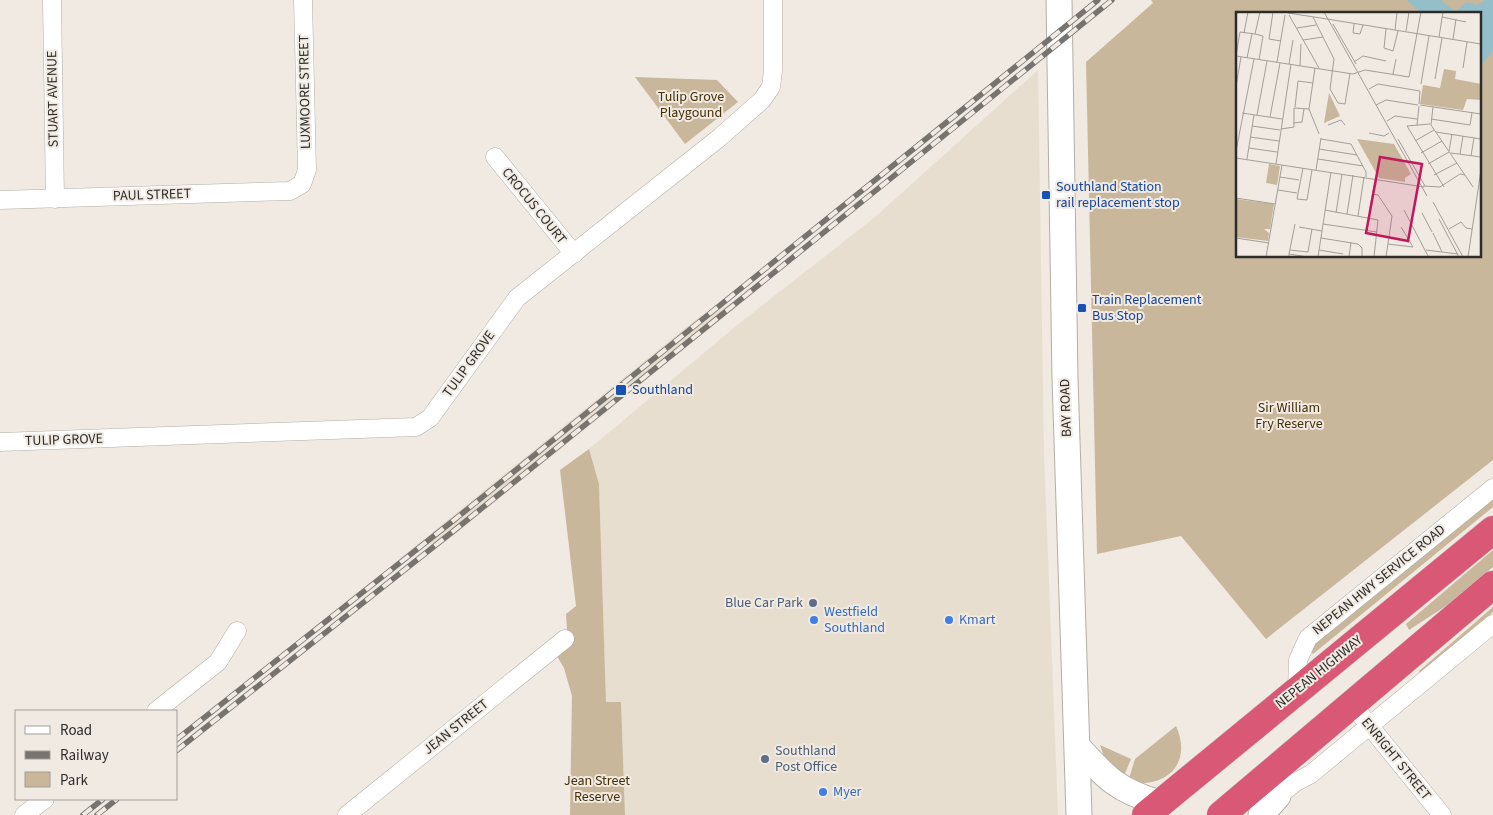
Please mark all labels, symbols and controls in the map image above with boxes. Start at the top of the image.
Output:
inset map [1236,12,1480,258]
street label: LUXMOORE STREET [294,34,316,149]
street label: STUART AVENUE [42,51,64,147]
park label: Tulip Grove Playgound [658,87,724,123]
street label: CROCUS COURT [497,163,571,249]
place label: Southland Station rail replacement stop [1056,177,1180,213]
street label: PAUL STREET [113,184,192,206]
marker: Southland Station rail replacement stop [1040,189,1052,201]
place label: Train Replacement Bus Stop [1092,290,1202,326]
marker: Train Replacement Bus Stop [1076,302,1088,314]
street label: TULIP GROVE [438,327,500,401]
street label: BAY ROAD [1055,378,1077,438]
place label: Southland [632,380,693,400]
marker: Southland [614,383,628,397]
park label: Sir William Fry Reserve [1255,398,1323,434]
street label: TULIP GROVE [25,429,103,451]
street label: NEPEAN HWY SERVICE ROAD [1308,520,1450,640]
place label: Blue Car Park [725,593,803,613]
marker: Blue Car Park [807,597,819,609]
place label: Westfield Southland [824,602,885,638]
place label: Kmart [959,610,996,630]
marker: Westfield Southland [808,614,820,626]
marker: Kmart [943,614,955,626]
street label: NEPEAN HIGHWAY [1271,630,1367,713]
street label: JEAN STREET [419,694,493,759]
legend [15,710,178,800]
street label: ENRIGHT STREET [1356,713,1436,805]
text: Road [60,720,92,741]
place label: Southland Post Office [775,741,837,777]
text: Railway [60,745,109,766]
marker: Southland Post Office [759,753,771,765]
text: Park [60,770,89,791]
park label: Jean Street Reserve [564,771,630,807]
place label: Myer [833,782,862,802]
marker: Myer [817,786,829,798]

